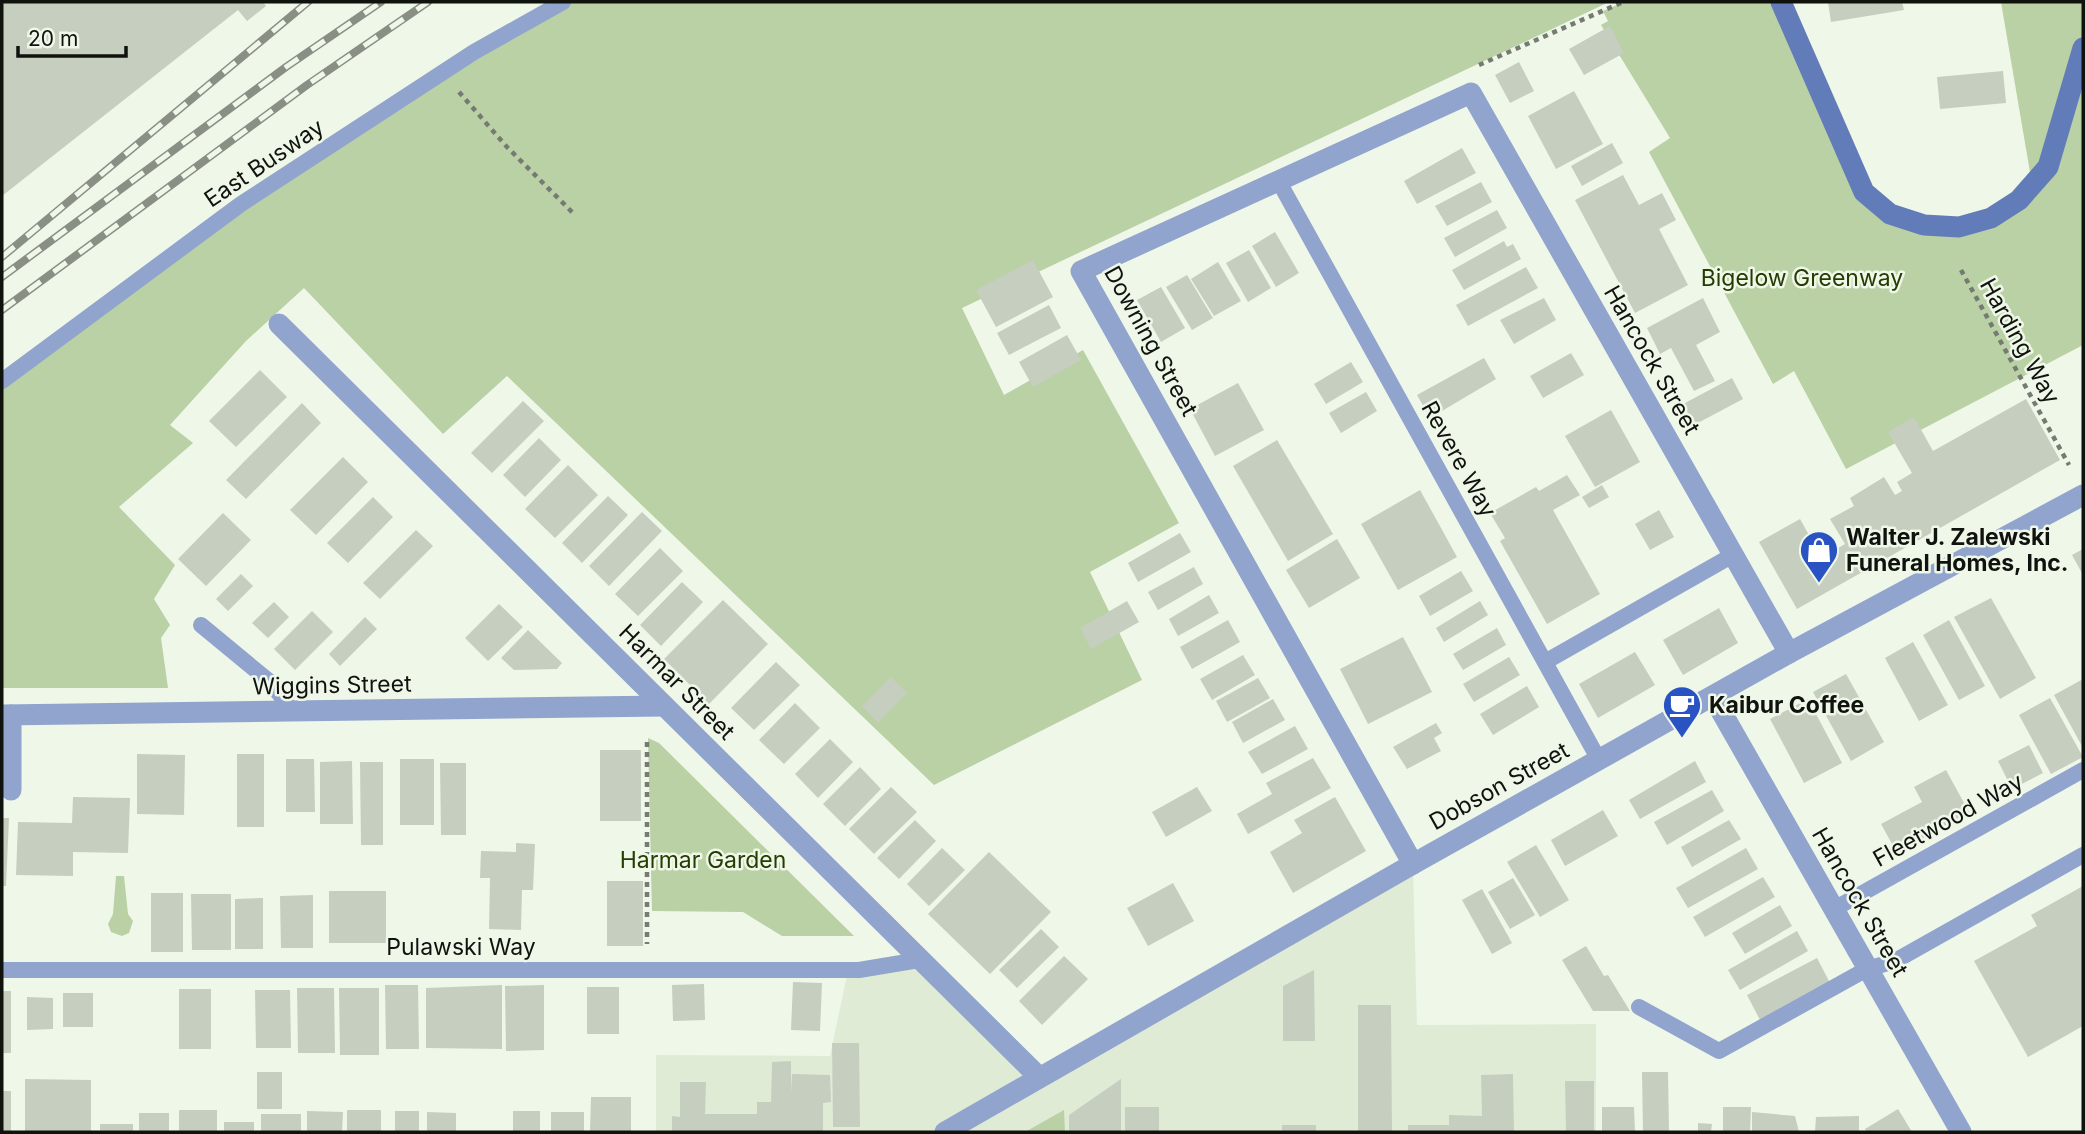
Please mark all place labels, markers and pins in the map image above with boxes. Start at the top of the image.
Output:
place label: Walter J. Zalewski Funeral Homes, Inc. [1846,523,2068,577]
shop icon: Walter J. Zalewski Funeral Homes, Inc. [1798,529,1840,584]
cafe icon: Kaibur Coffee [1661,684,1703,739]
place label: Kaibur Coffee [1709,691,1864,719]

